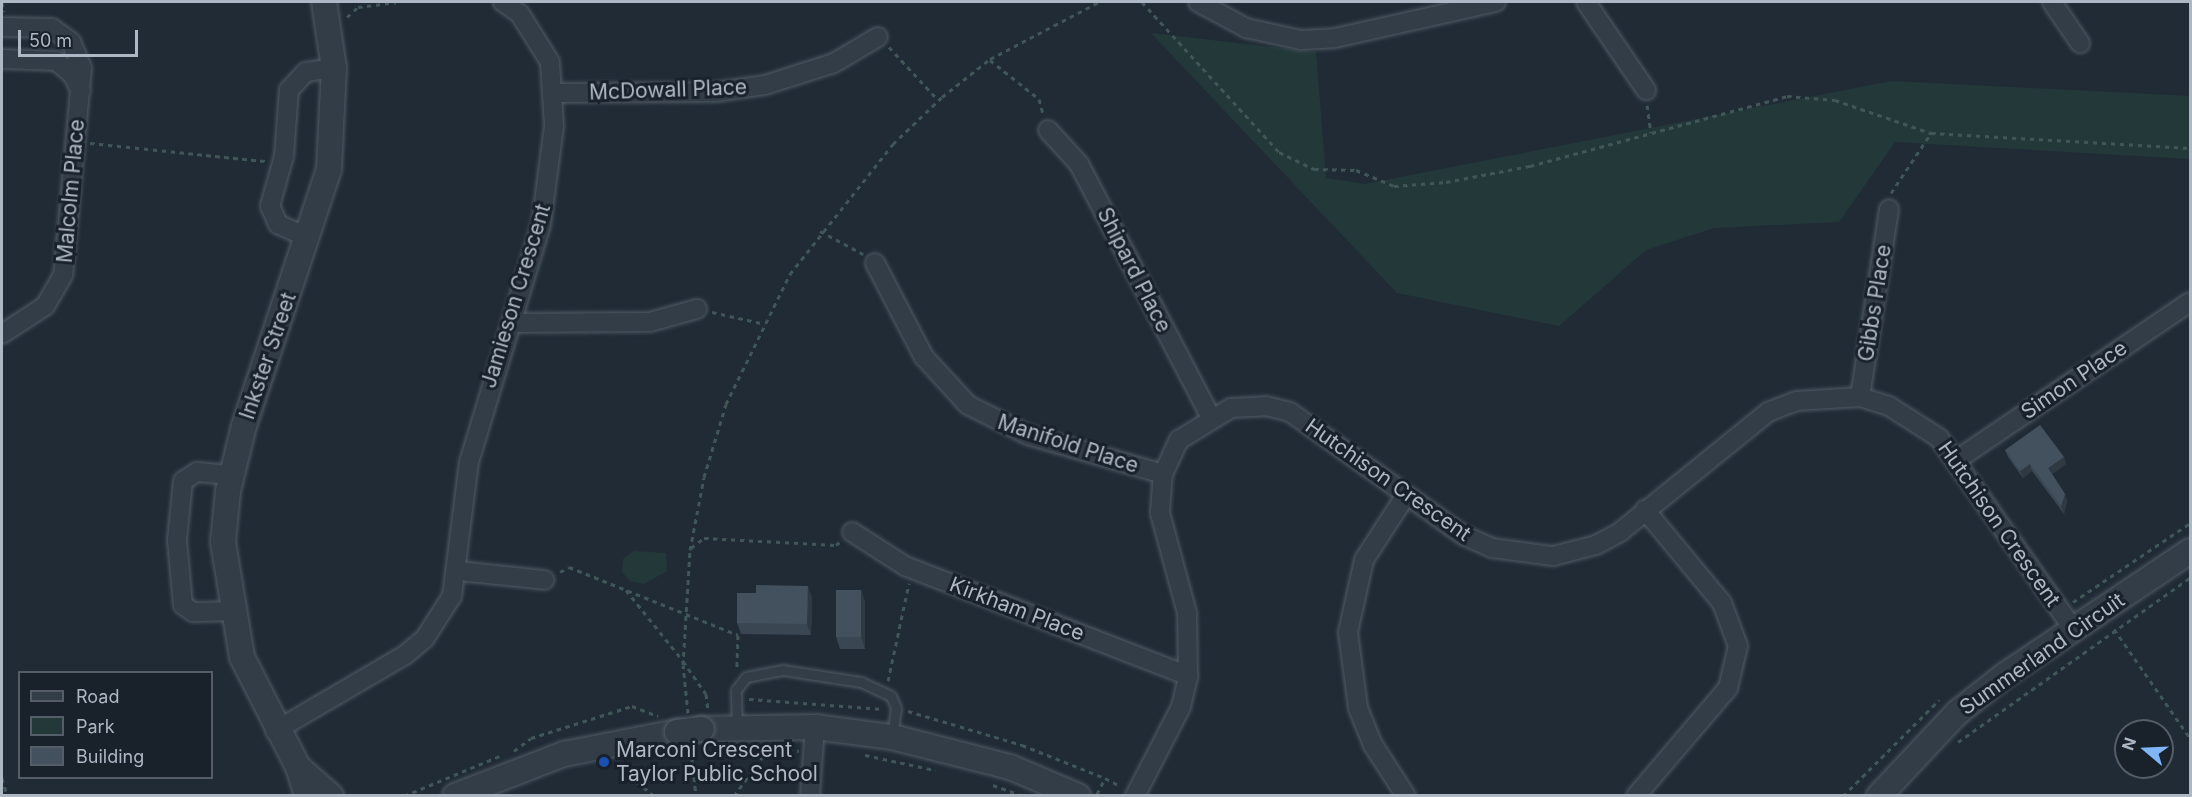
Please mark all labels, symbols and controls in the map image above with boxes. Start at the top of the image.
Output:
scale bar [21,18,141,56]
text: 50 m [29,30,72,51]
street label: McDowall Place [589,75,747,105]
street label: Malcolm Place [52,118,90,264]
street label: Jamieson Crescent [476,201,556,391]
street label: Shipard Place [1092,203,1176,337]
street label: Gibbs Place [1853,243,1897,363]
street label: Inkster Street [234,289,302,423]
street label: Simon Place [2016,335,2132,425]
street label: Manifold Place [994,409,1142,479]
street label: Hutchison Crescent [1301,413,1475,547]
street label: Hutchison Crescent [1932,437,2066,611]
street label: Kirkham Place [946,572,1088,646]
street label: Summerland Circuit [1955,588,2129,720]
legend [18,671,213,779]
text: Road [76,686,119,707]
text: Park [76,716,115,737]
north arrow [2114,719,2174,779]
text: N [2117,735,2140,753]
place label: Marconi Crescent Taylor Public School [616,737,818,787]
text: Building [76,746,144,767]
marker: Marconi Crescent Taylor Public School [597,755,611,769]

